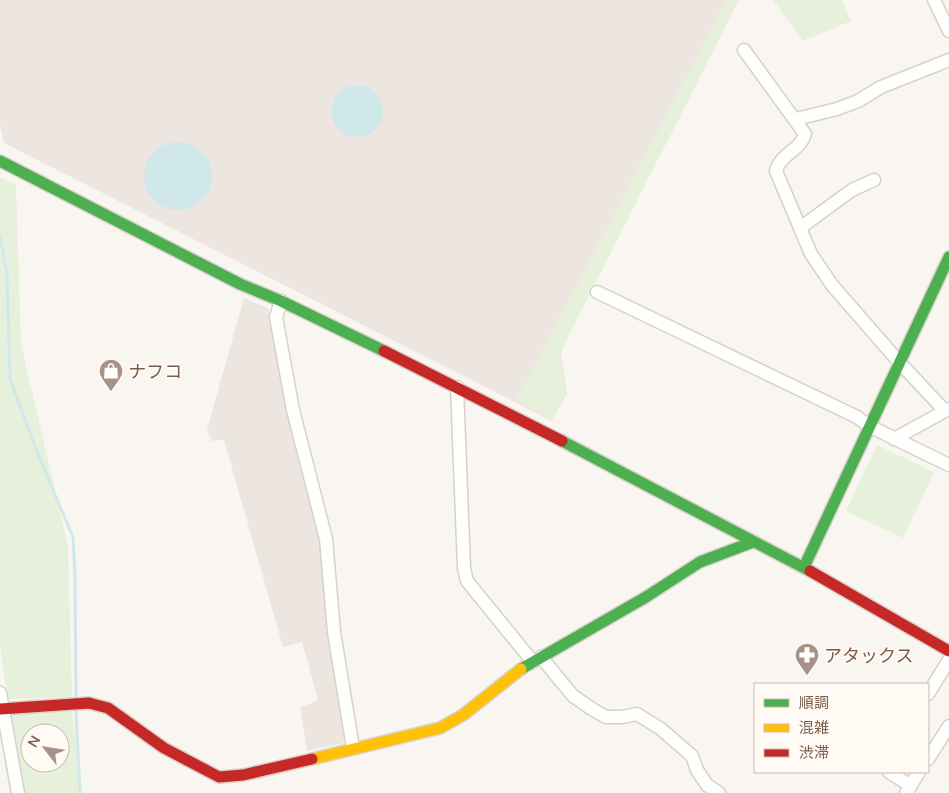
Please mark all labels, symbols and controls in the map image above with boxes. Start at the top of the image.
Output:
shop icon: ナフコ [98,358,124,392]
place label: ナフコ [128,360,182,383]
pharmacy icon: アタックス [794,642,820,676]
place label: アタックス [824,644,913,667]
legend [754,683,929,773]
text: 順調 [799,693,829,712]
text: 混雑 [799,718,829,737]
north arrow [20,723,70,773]
text: N [23,732,44,750]
text: 渋滞 [799,743,829,762]

